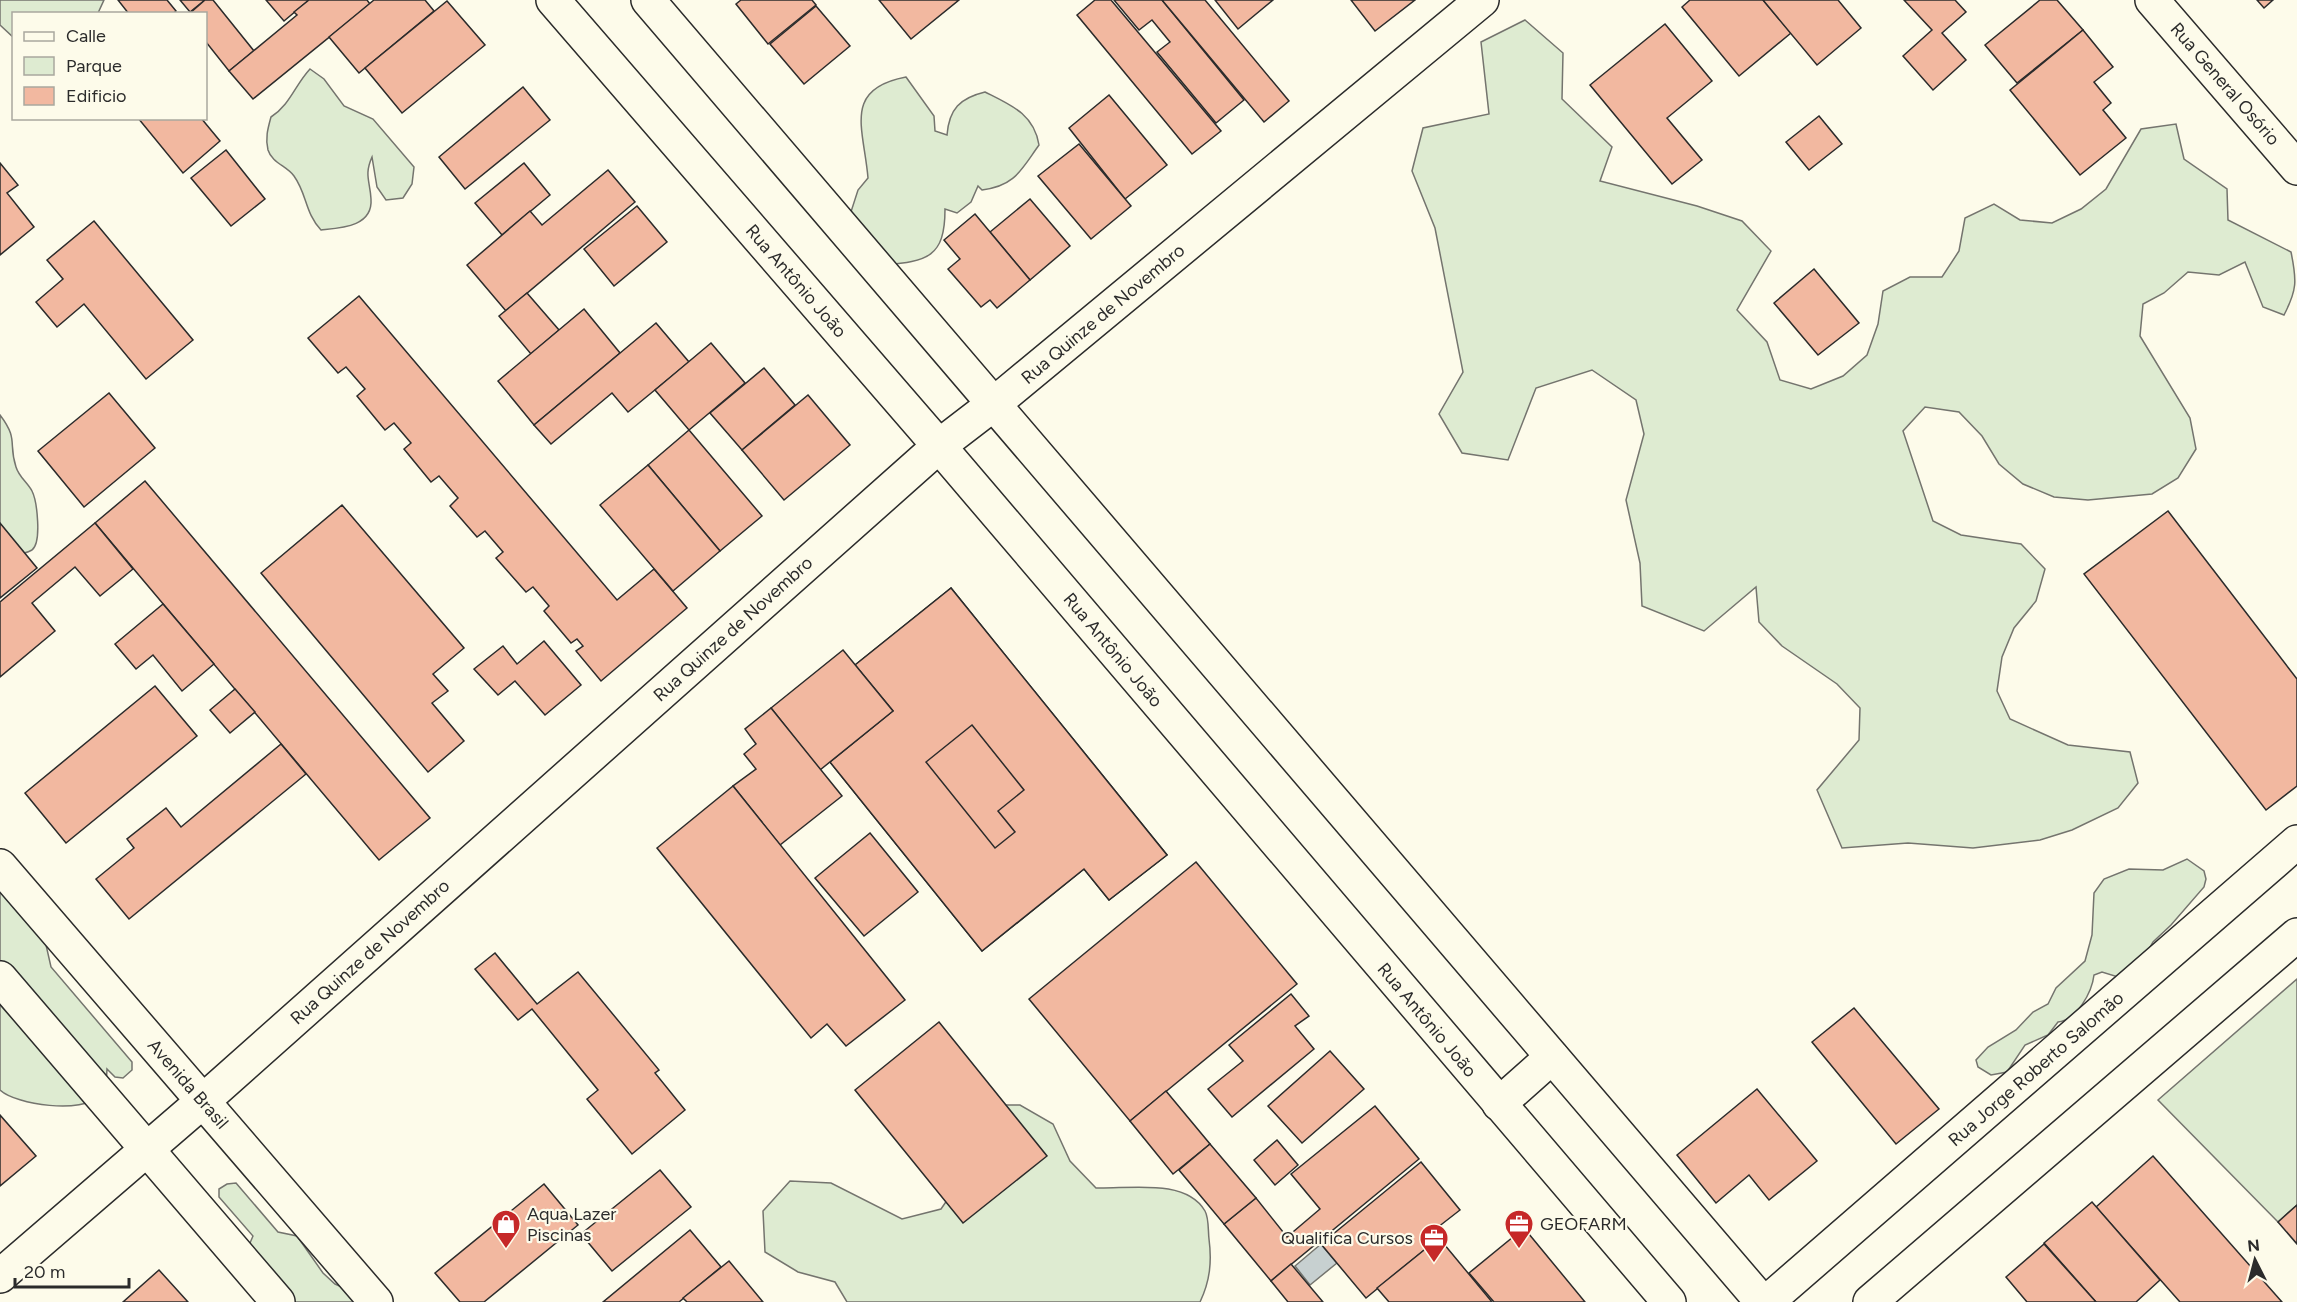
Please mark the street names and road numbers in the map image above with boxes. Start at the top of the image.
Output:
street label: Rua General Osório [2166,18,2284,150]
street label: Rua Antônio João [741,220,851,342]
street label: Rua Quinze de Novembro [1017,239,1189,389]
street label: Rua Quinze de Novembro [649,552,817,706]
street label: Rua Antônio João [1059,588,1167,712]
street label: Rua Quinze de Novembro [286,875,454,1029]
street label: Rua Antônio João [1373,958,1481,1082]
street label: Rua Jorge Roberto Salomão [1944,987,2128,1151]
street label: Avenida Brasil [143,1034,233,1134]

